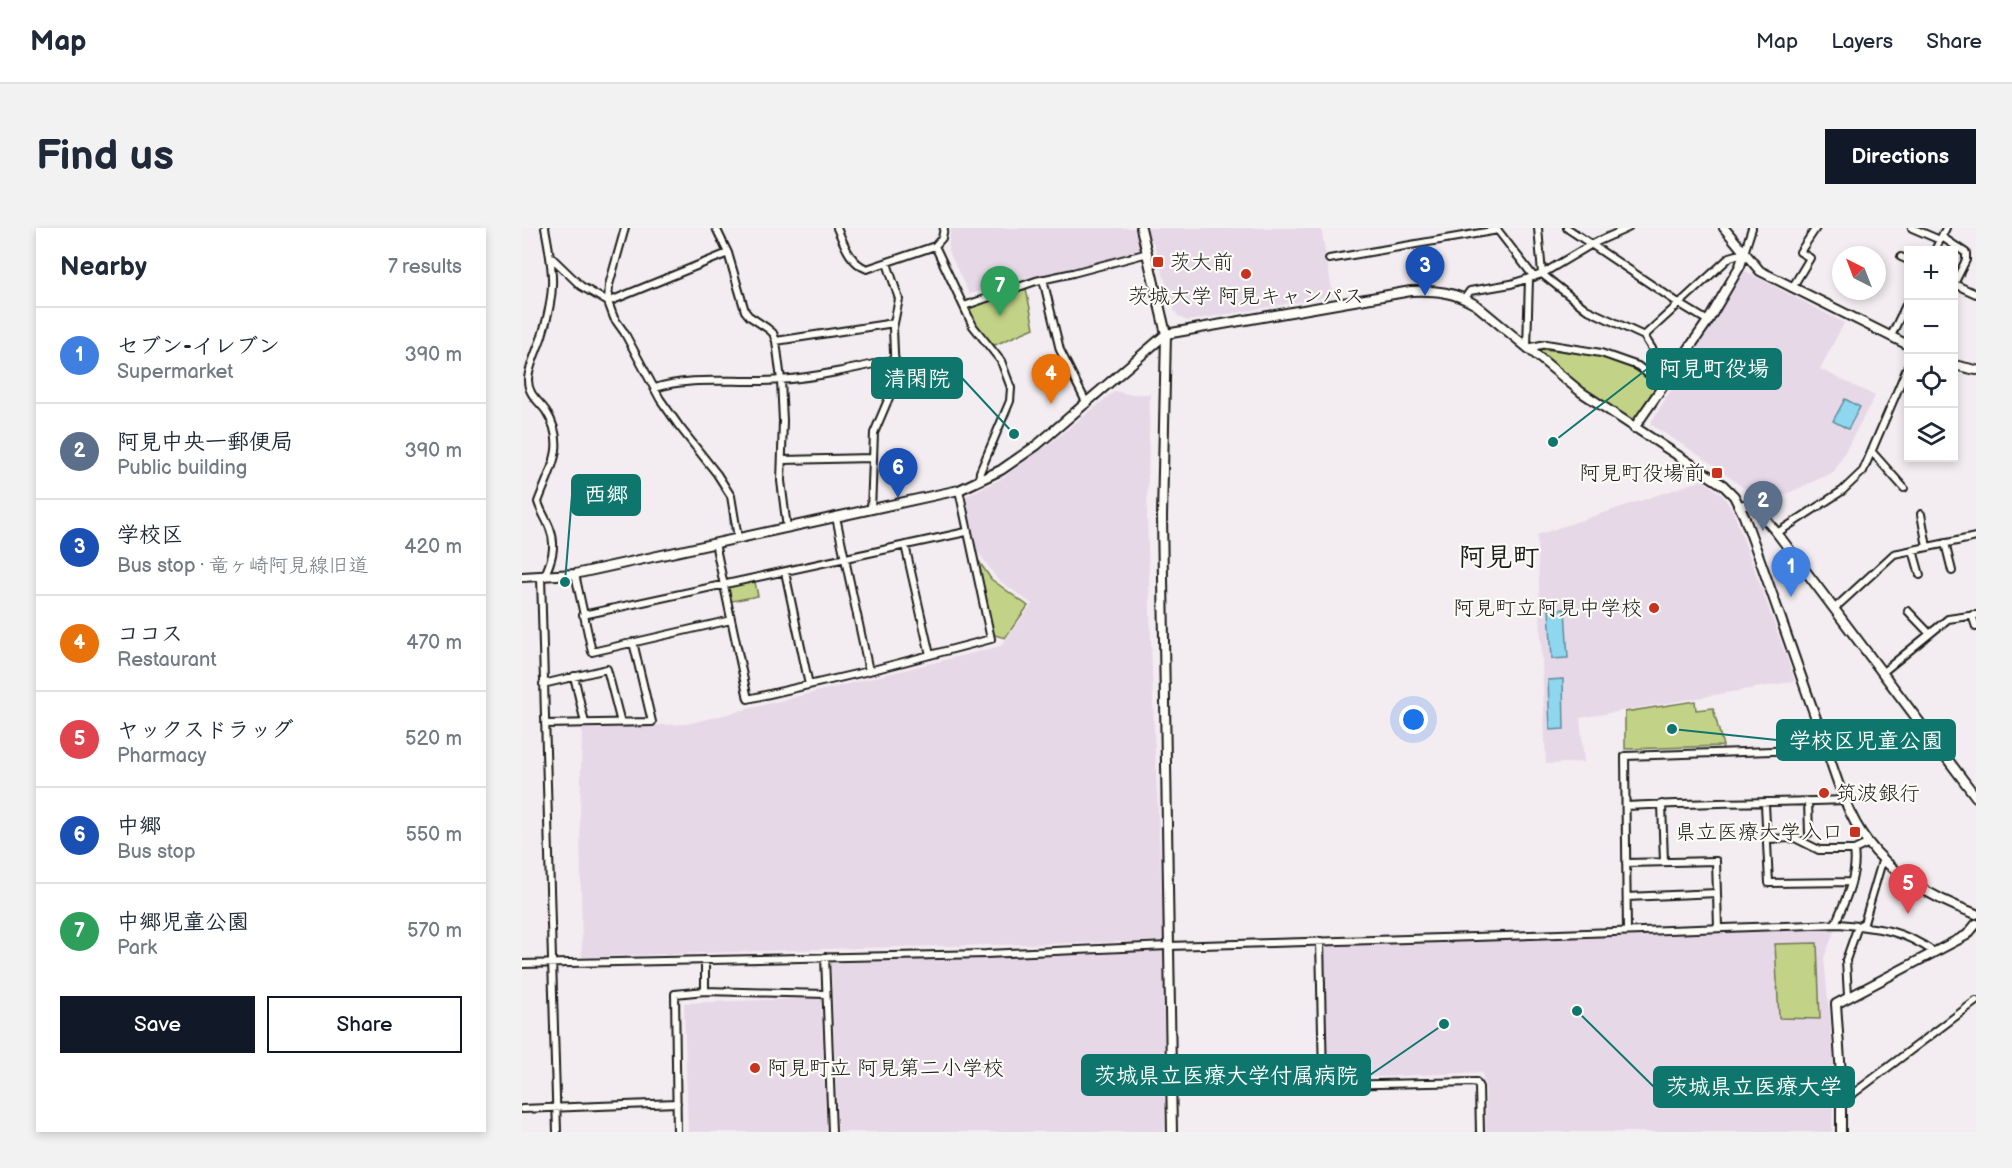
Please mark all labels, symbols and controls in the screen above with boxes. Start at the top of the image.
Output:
text: Map [30,25,86,58]
text: Map [1756,29,1798,54]
text: Layers [1831,29,1893,54]
text: Share [1926,29,1982,54]
button: Directions [1825,129,1976,184]
text: Find us [36,131,174,182]
north arrow [1832,246,1886,300]
map controls [1904,246,1958,462]
button: + [1904,246,1958,300]
pin: 3 [1406,247,1444,296]
place label: 茨大前 [1170,250,1233,275]
text: Nearby [60,252,147,283]
text: 7 results [388,255,462,279]
marker: 茨大前 [1151,255,1165,269]
pin: 7 [980,266,1020,316]
marker: 茨城大学 阿見キャンパス [1239,267,1253,281]
place label: 茨城大学 阿見キャンパス [1128,284,1364,309]
button: − [1904,300,1958,354]
text: セブン-イレブン [117,333,280,360]
text: 1 [75,343,84,367]
text: 390 m [404,343,462,367]
callout: 阿見町役場 [1647,349,1781,389]
pin: 4 [1032,354,1070,404]
button: locate [1904,354,1958,408]
text: 阿見町役場 [1659,356,1769,383]
callout: 清閑院 [872,358,962,398]
text: Supermarket [117,360,233,384]
text: 清閑院 [884,366,950,393]
button: layers [1904,408,1958,462]
text: 阿見中央一郵便局 [117,429,293,456]
text: 2 [74,439,85,463]
text: 390 m [404,439,462,463]
pin: 6 [878,448,917,498]
text: Public building [117,456,247,480]
place label: 阿見町役場前 [1579,461,1705,486]
marker: 阿見町役場前 [1710,466,1724,480]
callout: 西郷 [572,475,640,515]
text: 西郷 [584,482,628,509]
pin: 2 [1744,482,1782,531]
text: 学校区 [117,522,183,549]
text: 3 [74,535,85,559]
text: 420 m [404,535,462,559]
district label: 阿見町 [1459,542,1540,574]
pin: 1 [1772,548,1810,597]
text: Bus stop · 竜ヶ崎阿見線旧道 [117,554,369,578]
place label: 阿見町立阿見中学校 [1453,596,1642,621]
marker: 阿見町立阿見中学校 [1647,601,1661,615]
text: ココス [117,621,183,648]
text: 4 [74,631,85,655]
text: 470 m [406,631,462,655]
text: Restaurant [117,648,217,672]
your location [1399,705,1428,734]
text: ヤックスドラッグ [117,717,293,744]
callout: 学校区児童公園 [1777,720,1955,760]
text: 5 [74,727,85,751]
text: 520 m [405,727,462,751]
text: 学校区児童公園 [1789,728,1943,755]
text: Pharmacy [117,744,207,768]
place label: 筑波銀行 [1836,781,1920,806]
marker: 筑波銀行 [1817,786,1831,800]
text: 中郷 [117,813,161,840]
place label: 県立医療大学入口 [1675,820,1843,845]
text: 6 [73,823,86,847]
text: 550 m [405,823,462,847]
marker: 県立医療大学入口 [1848,825,1862,839]
text: Bus stop [117,840,196,864]
pin: 5 [1888,864,1928,914]
text: 中郷児童公園 [117,909,249,936]
text: 7 [74,919,85,943]
text: 570 m [407,919,462,943]
text: Park [117,936,157,960]
button: Save [60,996,255,1053]
button: Share [267,996,462,1053]
callout: 茨城県立医療大学付属病院 [1082,1055,1370,1095]
place label: 阿見町立 阿見第二小学校 [767,1056,1004,1081]
marker: 阿見町立 阿見第二小学校 [748,1061,762,1075]
text: 茨城県立医療大学付属病院 [1094,1063,1358,1090]
callout: 茨城県立医療大学 [1654,1067,1854,1107]
text: 茨城県立医療大学 [1666,1074,1842,1101]

